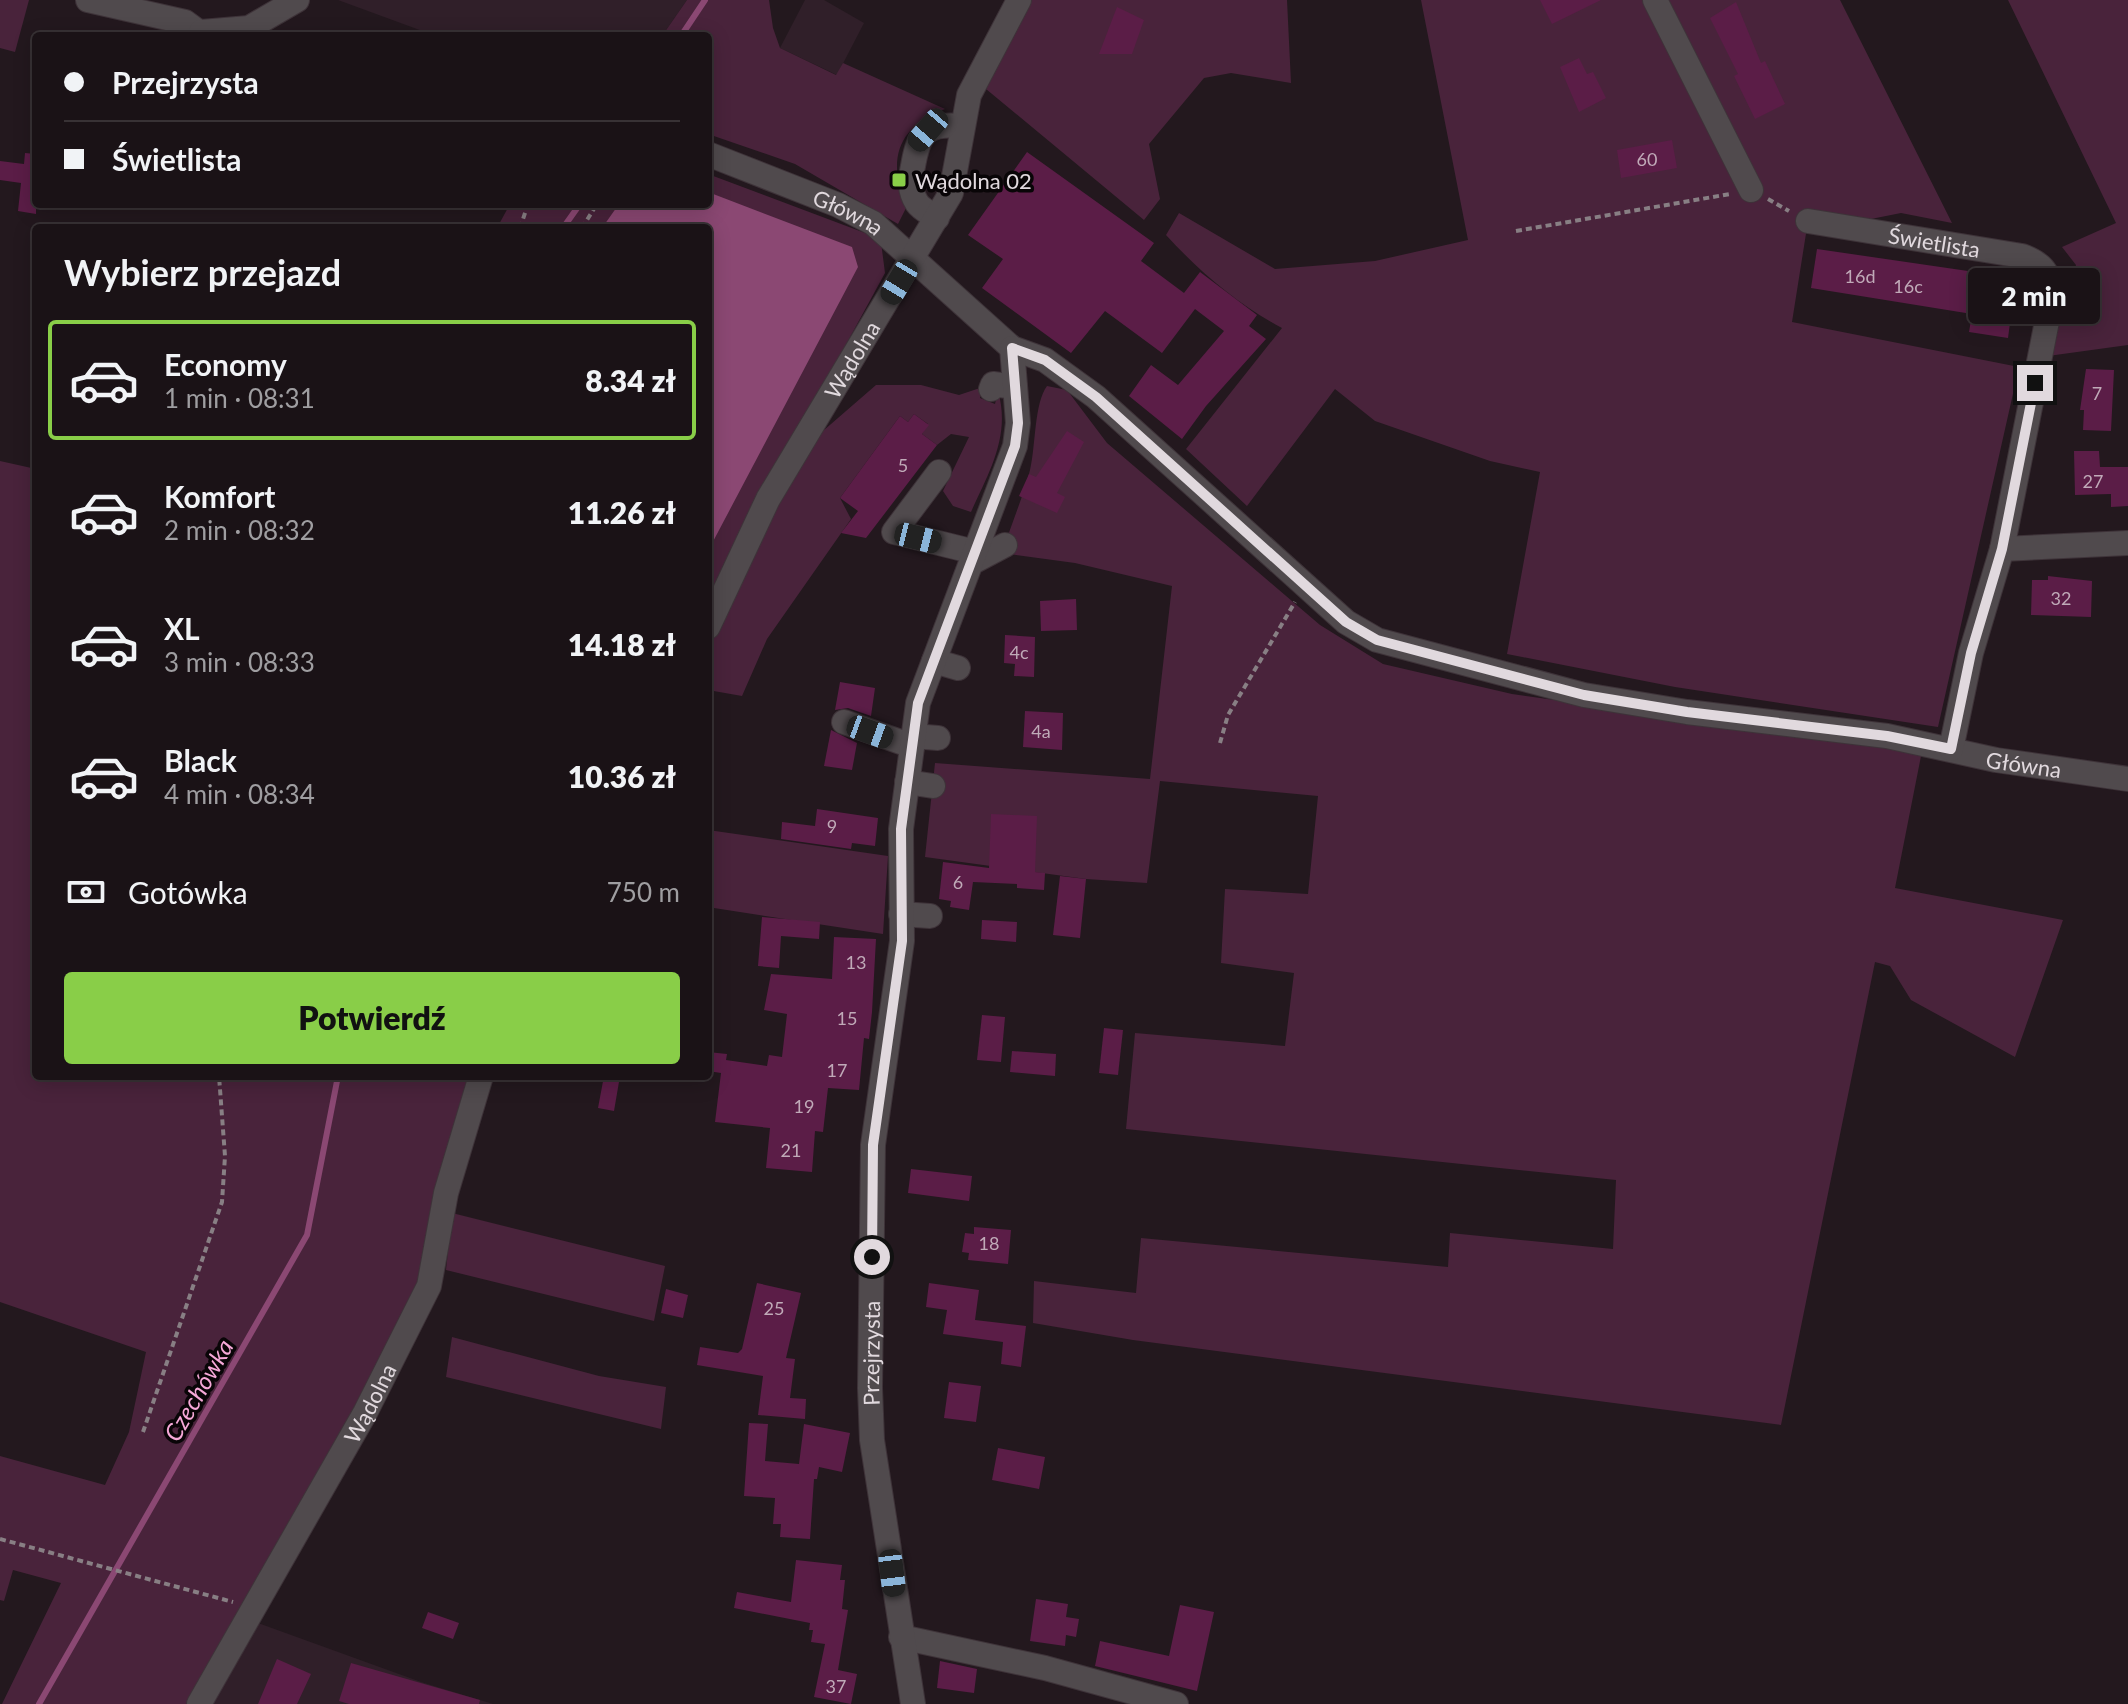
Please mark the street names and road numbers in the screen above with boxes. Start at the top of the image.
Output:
street label: Główna [809,183,890,240]
street label: Świetlista [1887,221,1982,262]
street label: Wądolna [818,316,885,403]
street label: Główna [1984,745,2063,783]
street label: Przejrzysta [856,1300,885,1406]
street label: Wądolna [337,1359,401,1447]

